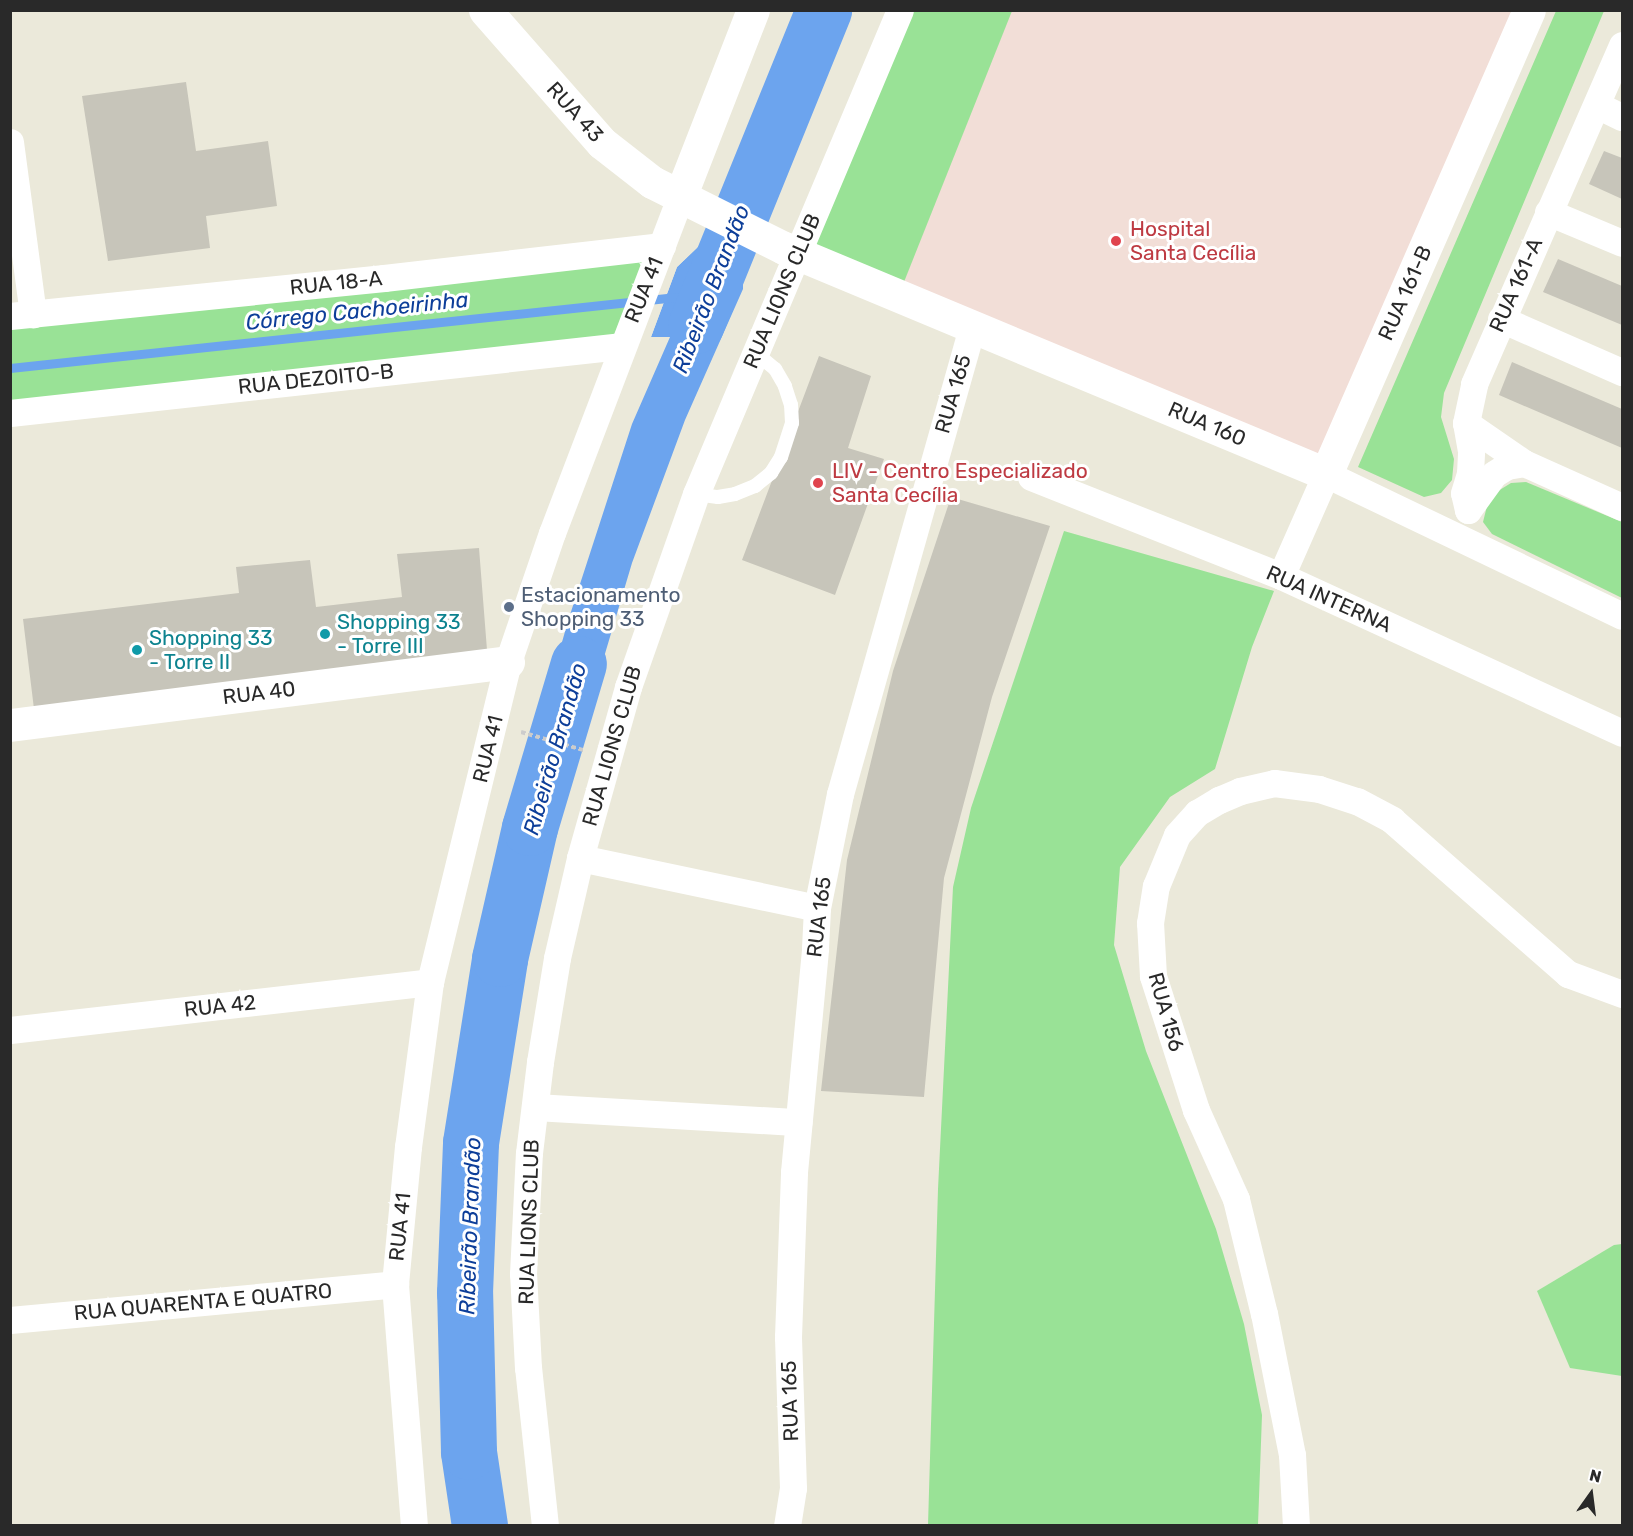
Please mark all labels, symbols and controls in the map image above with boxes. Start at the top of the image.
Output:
street label: RUA 43 [541,76,609,148]
water label: Ribeirão Brandão [667,201,755,377]
street label: RUA LIONS CLUB [738,210,826,372]
place label: Hospital Santa Cecília [1130,216,1256,266]
marker: Hospital Santa Cecília [1107,232,1125,250]
street label: RUA 161-A [1484,234,1548,336]
street label: RUA 161-B [1373,241,1437,345]
street label: RUA 41 [619,253,669,327]
street label: RUA 18-A [288,266,384,300]
water label: Córrego Cachoeirinha [244,286,470,336]
street label: RUA 165 [930,351,976,437]
street label: RUA DEZOITO-B [237,358,395,400]
street label: RUA 160 [1164,396,1250,452]
place label: LIV - Centro Especializado Santa Cecília [832,458,1088,508]
marker: LIV - Centro Especializado Santa Cecília [809,474,827,492]
street label: RUA INTERNA [1262,560,1396,638]
place label: Estacionamento Shopping 33 [521,582,681,632]
marker: Estacionamento Shopping 33 [502,600,516,614]
place label: Shopping 33 - Torre III [337,609,461,659]
place label: Shopping 33 - Torre II [149,625,273,675]
marker: Shopping 33 - Torre III [318,627,332,641]
marker: Shopping 33 - Torre II [130,643,144,657]
water label: Ribeirão Brandão [518,660,592,838]
street label: RUA LIONS CLUB [577,663,647,829]
street label: RUA 40 [221,676,297,710]
street label: RUA 41 [467,712,509,786]
street label: RUA 165 [802,875,836,959]
street label: RUA 156 [1143,969,1189,1055]
street label: RUA 42 [182,990,258,1022]
water label: Ribeirão Brandão [454,1137,486,1315]
street label: RUA LIONS CLUB [514,1139,544,1305]
street label: RUA 41 [384,1191,416,1263]
street label: RUA QUARENTA E QUATRO [72,1278,334,1326]
street label: RUA 165 [776,1360,804,1442]
north arrow [1561,1464,1621,1524]
text: N [1588,1465,1603,1487]

